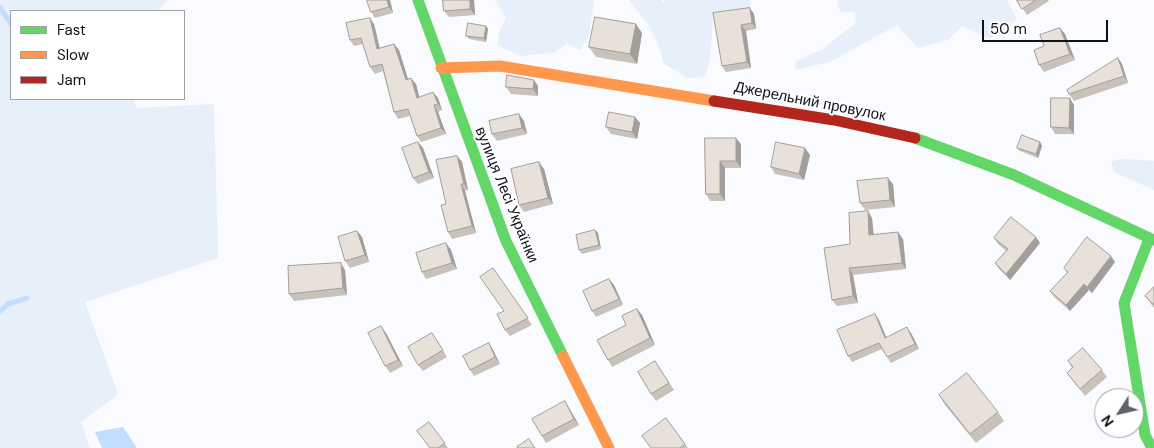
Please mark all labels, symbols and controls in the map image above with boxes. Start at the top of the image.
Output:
legend [10,10,185,100]
scale bar [984,10,1110,42]
text: 50 m [990,19,1027,39]
text: Fast [57,20,86,40]
text: Slow [57,45,89,65]
text: Jam [57,70,86,90]
street label: Джерельний провулок [733,78,887,126]
street label: вулиця Лесі Українки [470,124,542,266]
north arrow [1094,388,1144,438]
text: N [1097,412,1118,430]

